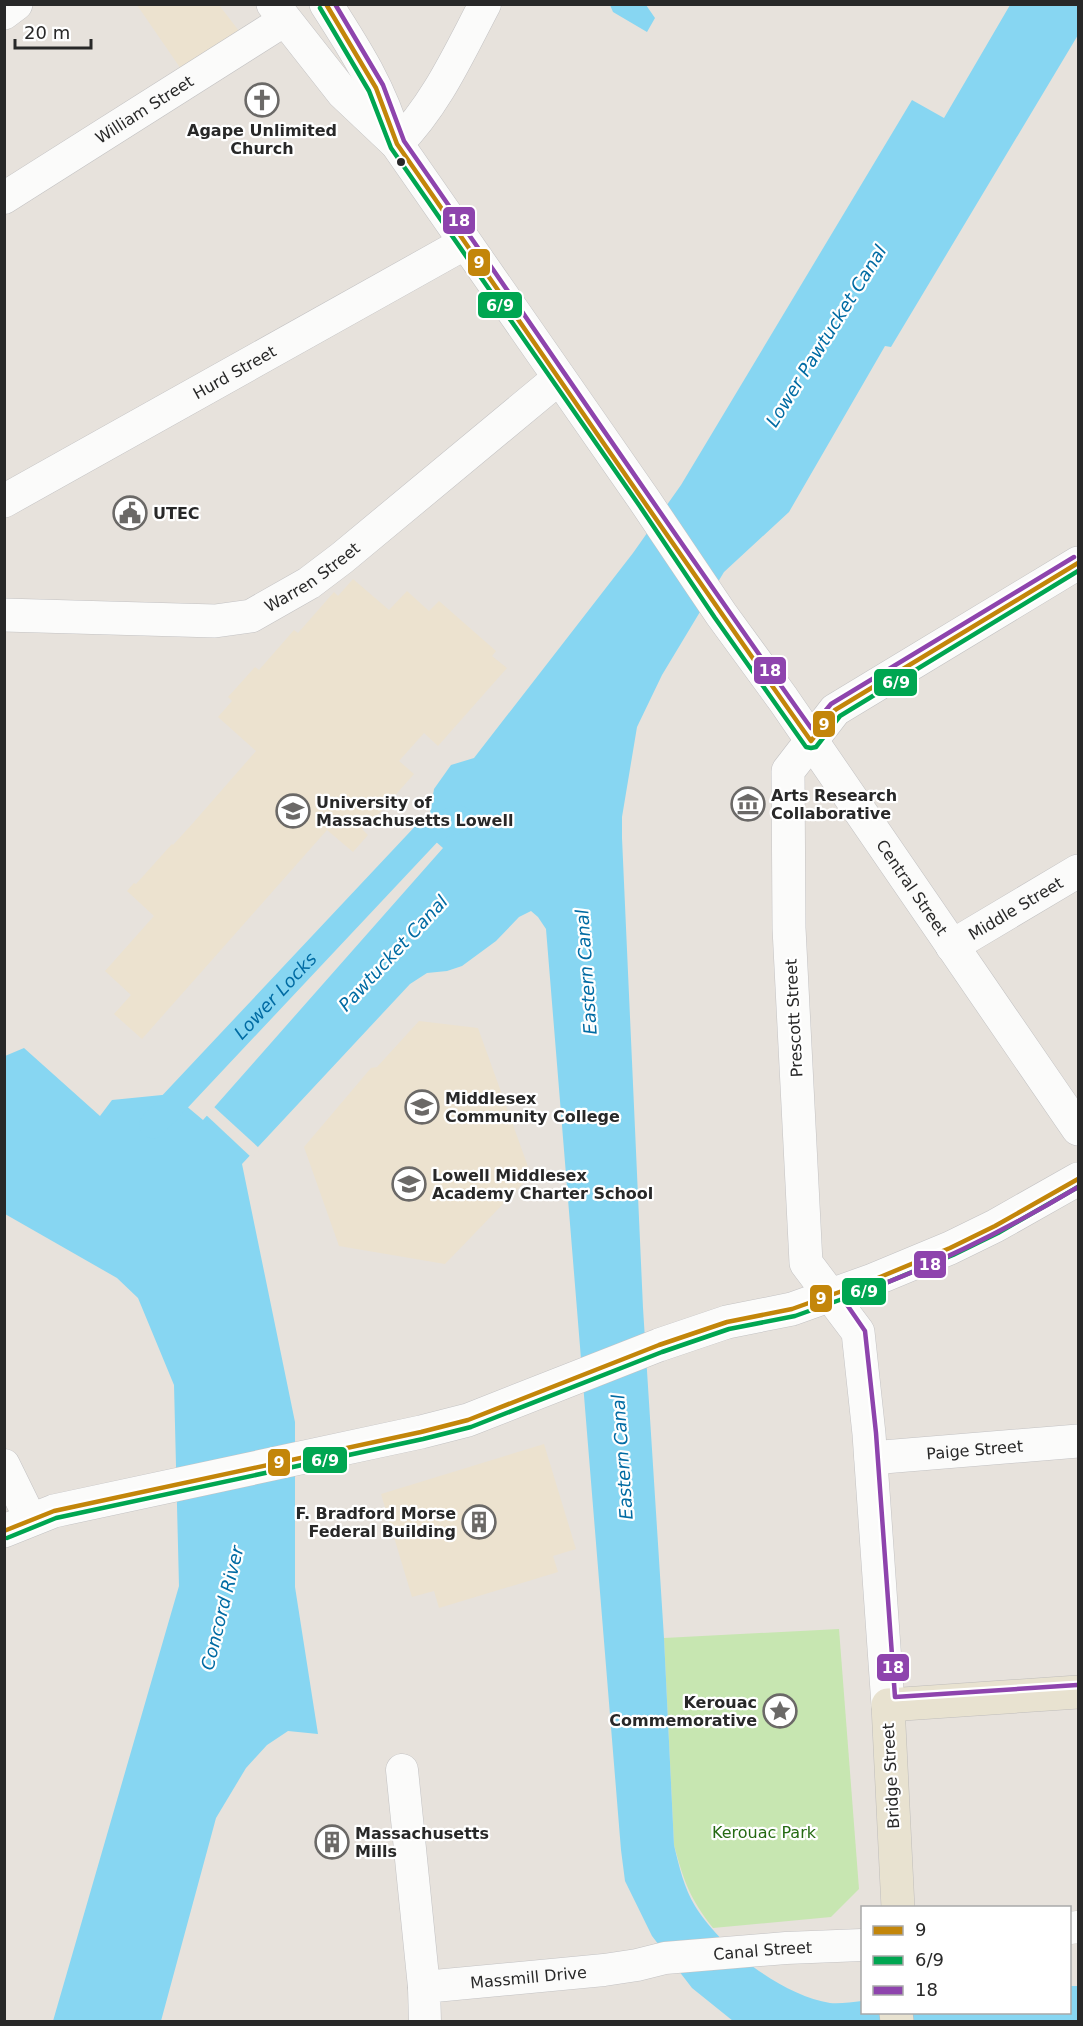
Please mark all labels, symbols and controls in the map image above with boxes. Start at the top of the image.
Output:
scale bar [15,12,92,50]
text: 20 m [24,22,70,43]
street label: William Street [92,71,197,147]
church icon: Agape Unlimited Church [244,82,280,118]
place label: Agape Unlimited Church [187,121,337,158]
unlabelled marker [395,156,407,168]
line badge: 18 [442,206,476,235]
text: 18 [448,211,470,230]
water label: Lower Pawtucket Canal [761,241,891,431]
line badge: 9 [467,248,491,277]
text: 9 [473,253,485,272]
line badge: 6/9 [477,291,523,319]
text: 6/9 [486,296,514,315]
street label: Hurd Street [189,341,279,403]
public building icon: UTEC [112,495,148,531]
place label: UTEC [153,504,200,523]
street label: Warren Street [261,538,363,616]
line badge: 18 [753,656,787,685]
text: 18 [759,661,781,680]
line badge: 6/9 [873,668,918,697]
text: 6/9 [882,673,910,692]
line badge: 9 [812,710,836,738]
text: 9 [818,715,830,734]
museum icon: Arts Research Collaborative [730,786,766,822]
place label: Arts Research Collaborative [771,786,897,823]
school or university icon: University of Massachusetts Lowell [275,793,311,829]
place label: University of Massachusetts Lowell [316,793,513,830]
street label: Central Street [873,836,952,939]
street label: Middle Street [965,873,1066,944]
water label: Pawtucket Canal [334,891,452,1015]
water label: Eastern Canal [571,909,601,1035]
water label: Lower Locks [229,948,320,1043]
street label: Prescott Street [781,958,807,1078]
school or university icon: Middlesex Community College [404,1089,440,1125]
place label: Middlesex Community College [445,1089,620,1126]
school or university icon: Lowell Middlesex Academy Charter School [391,1166,427,1202]
place label: Lowell Middlesex Academy Charter School [432,1166,653,1203]
line badge: 18 [913,1250,947,1279]
text: 18 [919,1255,941,1274]
line badge: 6/9 [841,1277,887,1306]
text: 6/9 [850,1282,878,1301]
line badge: 9 [809,1284,833,1313]
text: 9 [815,1289,827,1308]
water label: Eastern Canal [607,1394,637,1520]
street label: Paige Street [926,1436,1024,1463]
line badge: 6/9 [302,1446,348,1474]
line badge: 9 [267,1448,291,1477]
text: 6/9 [311,1451,339,1470]
text: 9 [273,1453,285,1472]
place label: F. Bradford Morse Federal Building [295,1504,456,1541]
building icon: F. Bradford Morse Federal Building [461,1504,497,1540]
water label: Concord River [196,1542,248,1672]
line badge: 18 [876,1653,910,1682]
text: 18 [882,1658,904,1677]
place label: Kerouac Commemorative [609,1693,757,1730]
place icon: Kerouac Commemorative [762,1693,798,1729]
street label: Bridge Street [879,1723,903,1829]
park label: Kerouac Park [712,1823,817,1842]
building icon: Massachusetts Mills [314,1824,350,1860]
place label: Massachusetts Mills [355,1824,489,1861]
legend [861,1906,1071,2014]
text: 9 [915,1919,926,1940]
street label: Canal Street [712,1937,812,1963]
text: 6/9 [915,1949,944,1970]
street label: Massmill Drive [469,1962,588,1992]
text: 18 [915,1979,938,2000]

